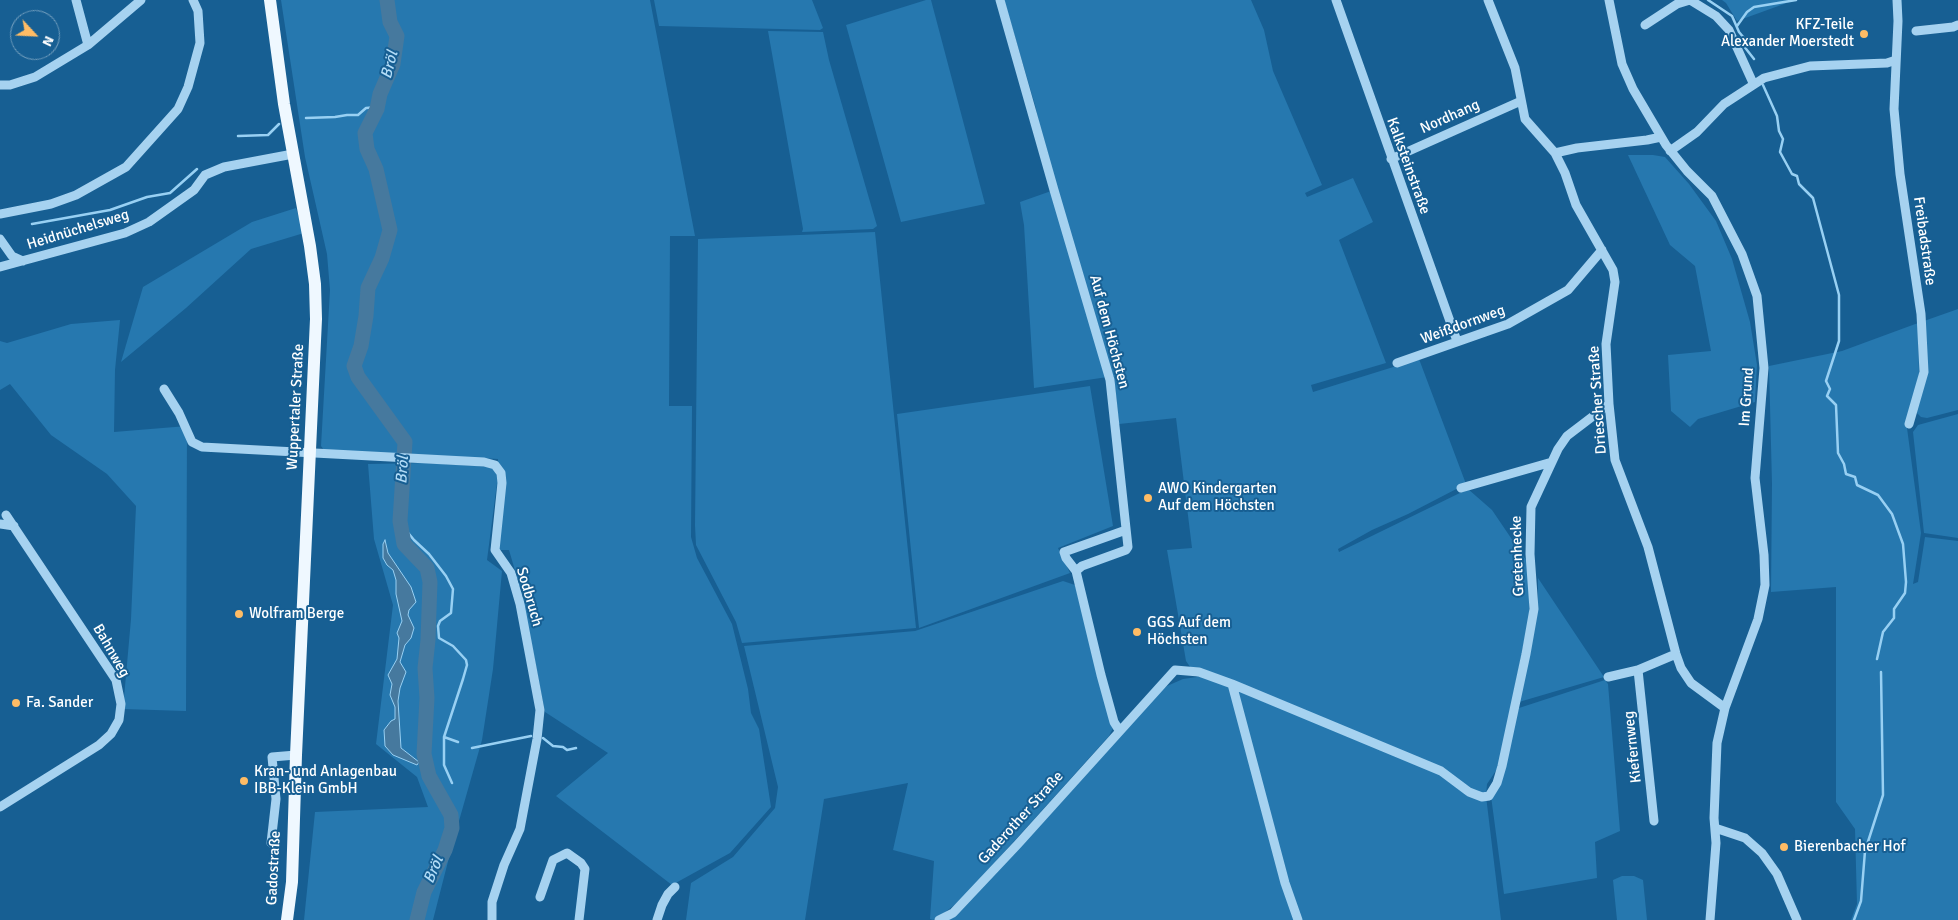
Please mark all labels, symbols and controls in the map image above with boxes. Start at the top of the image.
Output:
north arrow [10,10,60,60]
place label: KFZ-Teile Alexander Moerstedt [1721,16,1854,51]
marker: KFZ-Teile Alexander Moerstedt [1858,28,1870,40]
text: N [38,33,58,49]
water label: Bröl [377,49,403,81]
street label: Nordhang [1417,96,1483,138]
street label: Kalksteinstraße [1382,115,1434,217]
street label: Freibadstraße [1909,195,1939,287]
street label: Heidnüchelsweg [25,206,131,254]
street label: Auf dem Höchsten [1085,273,1133,391]
street label: Weißdornweg [1418,301,1508,349]
street label: Wuppertaler Straße [284,343,308,471]
street label: Driescher Straße [1585,345,1611,455]
street label: Im Grund [1736,367,1758,427]
water label: Bröl [392,455,414,485]
place label: AWO Kindergarten Auf dem Höchsten [1158,480,1277,515]
marker: AWO Kindergarten Auf dem Höchsten [1142,492,1154,504]
street label: Gretenhecke [1508,515,1528,597]
street label: Sodbruch [512,565,546,629]
place label: Wolfram Berge [249,605,344,623]
marker: Wolfram Berge [233,608,245,620]
place label: GGS Auf dem Höchsten [1147,614,1231,649]
street label: Bahnweg [88,621,134,681]
marker: GGS Auf dem Höchsten [1131,626,1143,638]
place label: Fa. Sander [26,694,93,712]
marker: Fa. Sander [10,697,22,709]
street label: Kiefernweg [1620,710,1646,784]
place label: Kran- und Anlagenbau IBB-Klein GmbH [254,763,397,798]
street label: Gaderother Straße [975,768,1067,868]
marker: Kran- und Anlagenbau IBB-Klein GmbH [238,775,250,787]
street label: Gadostraße [263,830,285,906]
place label: Bierenbacher Hof [1794,838,1905,856]
marker: Bierenbacher Hof [1778,841,1790,853]
water label: Bröl [420,853,448,887]

